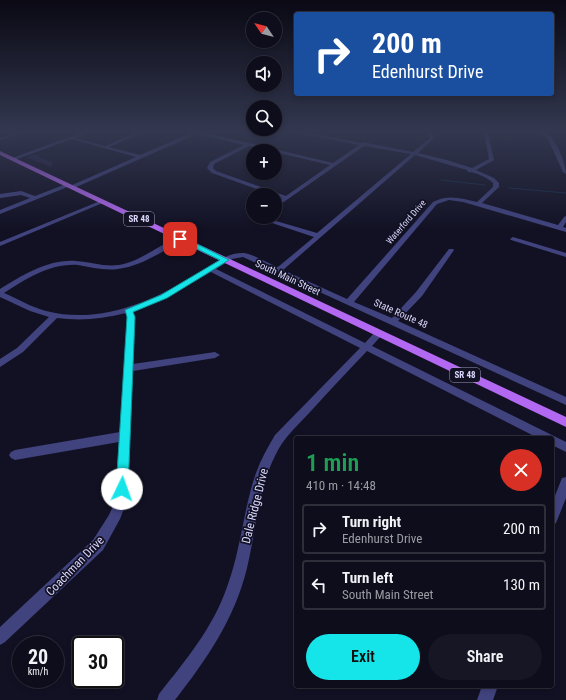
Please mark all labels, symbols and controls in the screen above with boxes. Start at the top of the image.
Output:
north arrow [246,12,282,48]
map controls [246,12,282,224]
text: 200 m [372,27,442,60]
icon: right [306,28,358,80]
button: sound [246,56,282,92]
text: Edenhurst Drive [372,61,483,82]
button: search [246,100,282,136]
button: + [246,144,282,180]
button: − [246,188,282,224]
street label: Waterford Drive [384,198,428,246]
road number: SR 48 [124,212,154,226]
pin [163,222,197,256]
icon: arrive [169,228,191,250]
street label: South Main Street [254,258,322,297]
street label: State Route 48 [372,297,430,330]
road number: SR 48 [450,368,480,382]
text: 1 min [306,449,359,477]
button: close [500,449,542,491]
street label: Dale Ridge Drive [239,467,271,545]
position arrow [101,468,143,510]
text: 410 m · 14:48 [306,478,376,493]
text: Turn right [342,513,401,531]
icon: right [308,518,330,540]
text: 200 m [503,520,540,538]
text: Edenhurst Drive [342,531,422,546]
street label: Coachman Drive [43,533,107,599]
text: Turn left [342,569,393,587]
icon: left [308,574,330,596]
text: 130 m [503,576,540,594]
text: South Main Street [342,587,433,602]
button: Exit [306,634,420,680]
button: Share [428,634,542,680]
speed limit sign: 30 [72,636,124,688]
text: 20 [28,645,48,669]
text: km/h [28,666,48,677]

